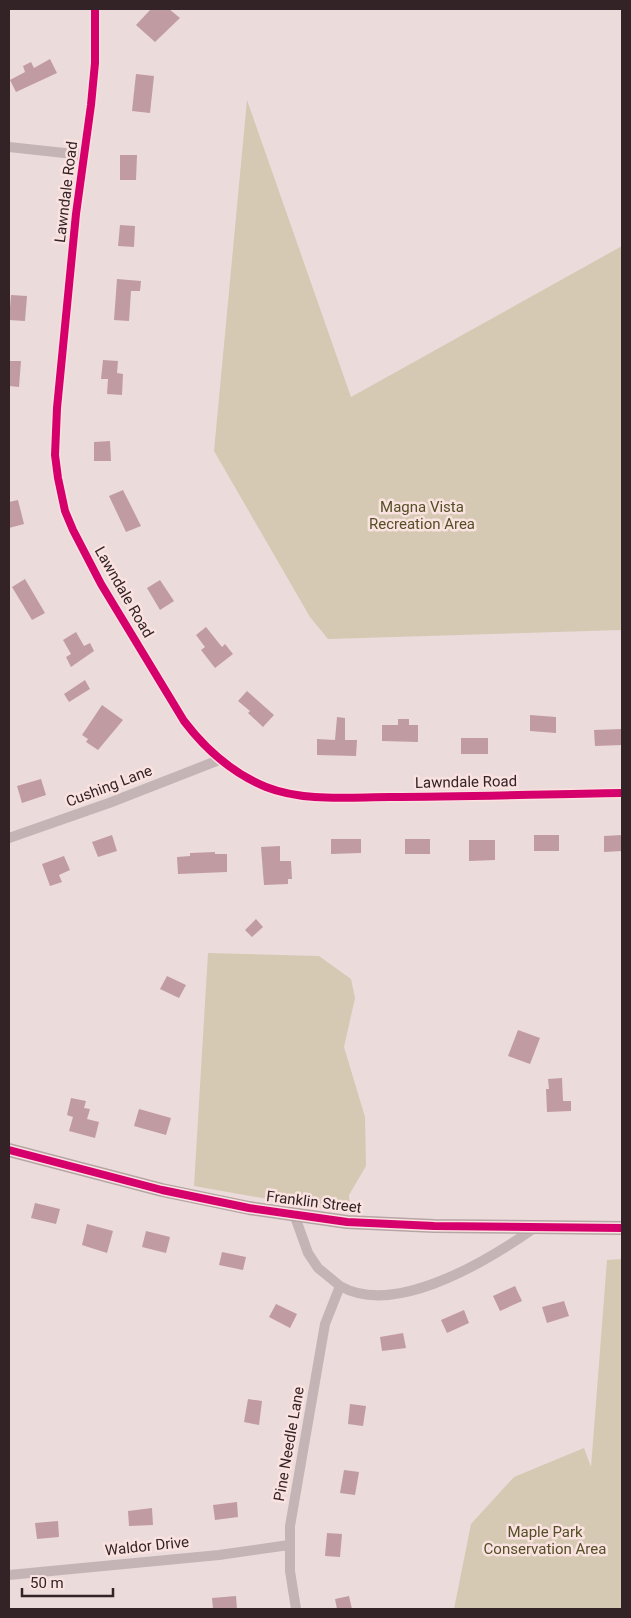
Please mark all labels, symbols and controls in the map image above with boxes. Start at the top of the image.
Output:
street label: Lawndale Road [51,140,81,244]
park label: Magna Vista Recreation Area [369,498,475,533]
street label: Lawndale Road [91,543,157,641]
street label: Cushing Lane [63,761,155,811]
street label: Lawndale Road [415,772,517,792]
street label: Franklin Street [265,1187,363,1217]
street label: Pine Needle Lane [270,1385,308,1503]
park label: Maple Park Conservation Area [484,1523,606,1558]
street label: Waldor Drive [104,1533,190,1559]
scale bar [22,1566,114,1598]
text: 50 m [30,1574,64,1592]

